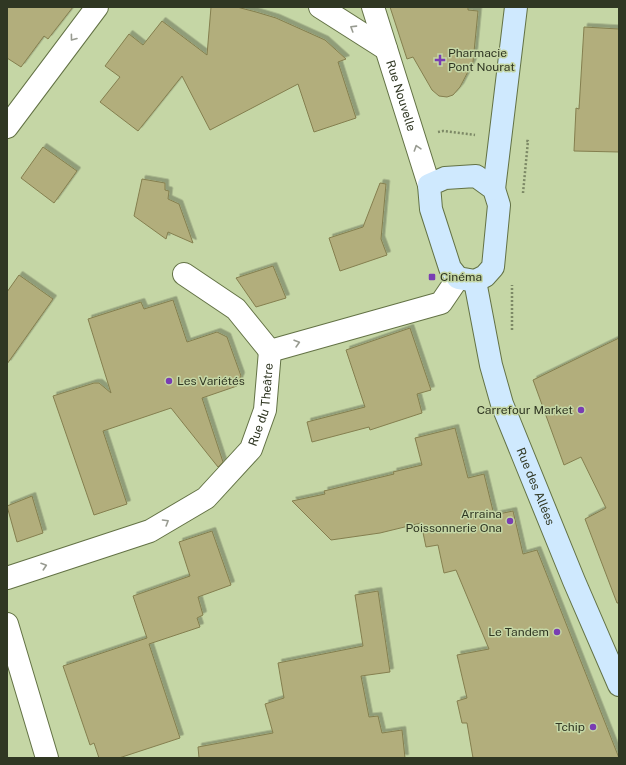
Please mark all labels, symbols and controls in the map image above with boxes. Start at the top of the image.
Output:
one-way arrow [350,25,357,32]
one-way arrow [71,34,78,41]
place label: Pharmacie Pont Nourat [448,46,515,74]
marker: Pharmacie Pont Nourat [435,55,445,65]
street label: Rue Nouvelle [383,58,419,133]
one-way arrow [413,145,422,152]
place label: Cinéma [440,270,482,284]
marker: Cinéma [427,272,437,282]
one-way arrow [294,339,301,348]
street label: Rue du Theâtre [246,362,276,448]
place label: Les Variétés [177,374,245,388]
marker: Les Variétés [164,376,174,386]
place label: Carrefour Market [477,403,573,417]
marker: Carrefour Market [576,405,586,415]
street label: Rue des Allées [514,446,558,527]
place label: Arraina Poissonnerie Ona [406,507,502,535]
marker: Arraina Poissonnerie Ona [505,516,515,526]
one-way arrow [162,519,169,526]
one-way arrow [40,562,47,571]
place label: Le Tandem [488,625,549,639]
marker: Le Tandem [552,627,562,637]
place label: Tchip [555,720,585,734]
marker: Tchip [588,722,598,732]

